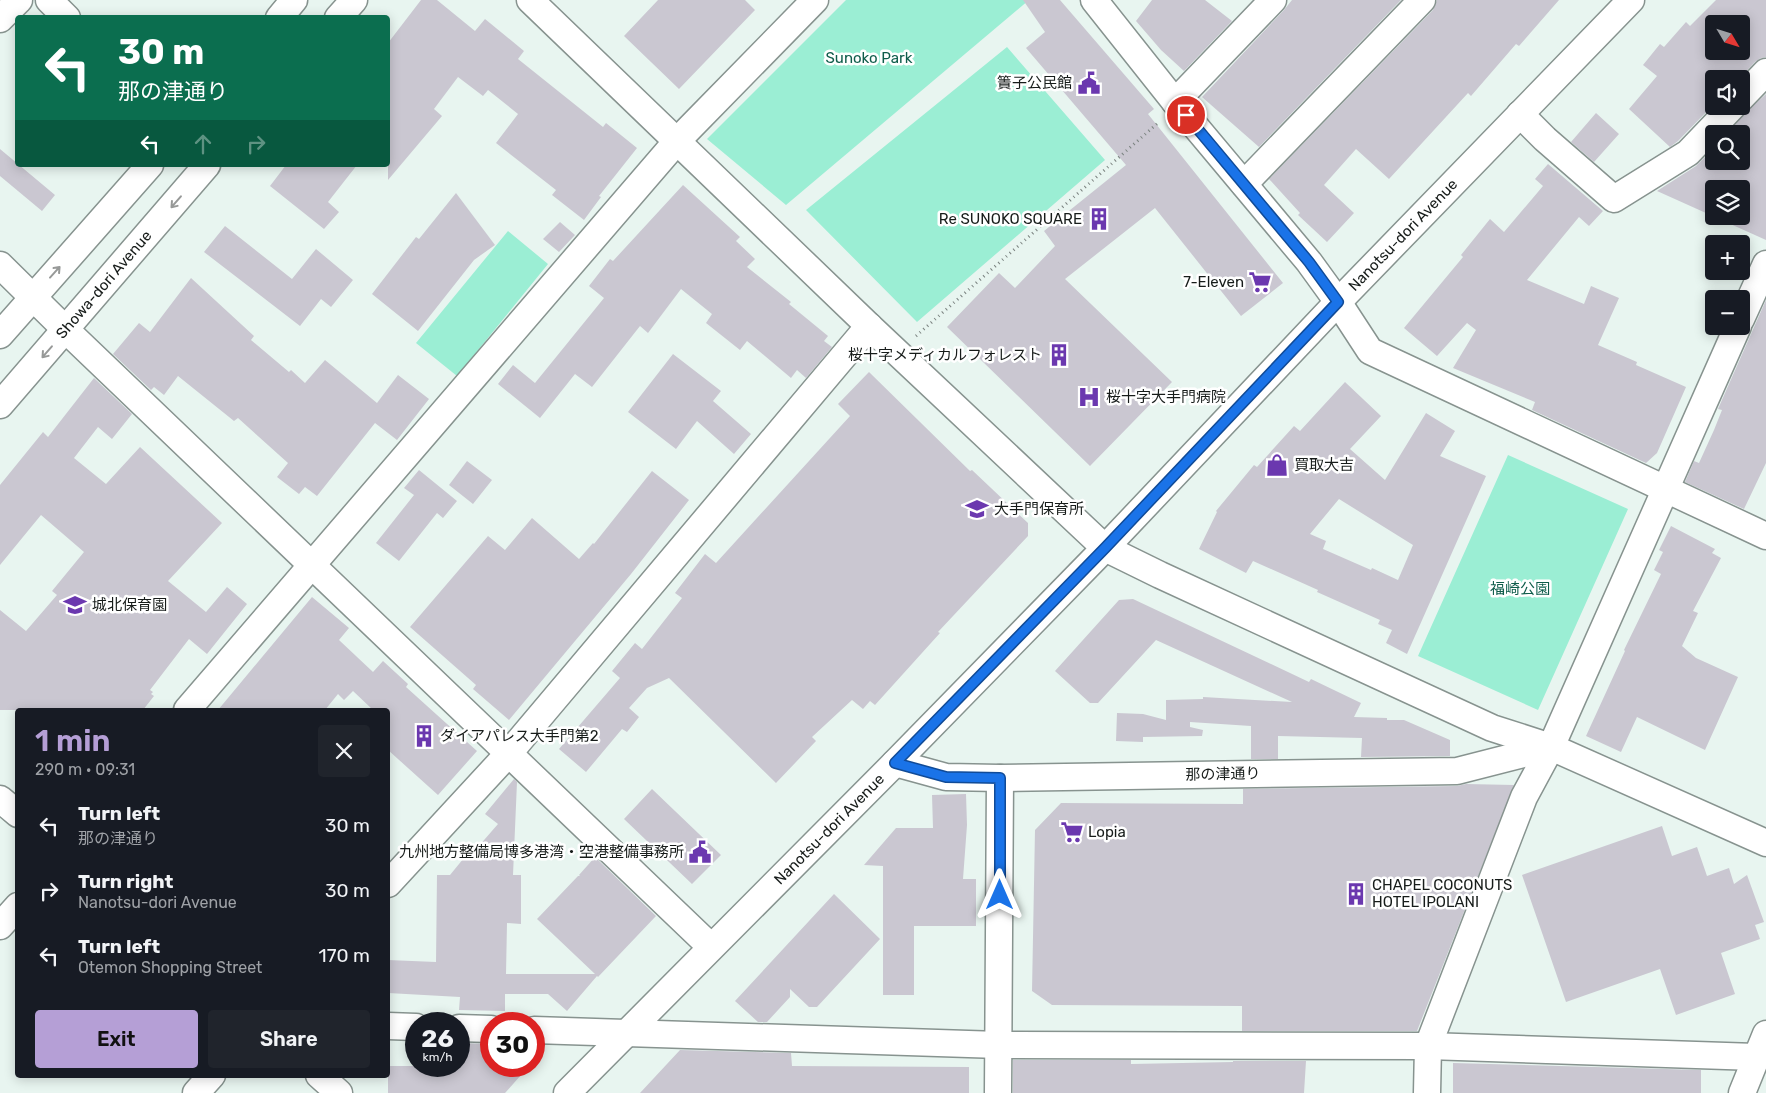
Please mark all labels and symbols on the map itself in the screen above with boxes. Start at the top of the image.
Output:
north arrow [1705,15,1750,60]
park label: Sunoko Park [826,49,913,67]
public building icon: 簀子公民館 [1076,70,1102,96]
place label: 簀子公民館 [997,74,1072,92]
pin [1165,94,1207,136]
street label: Nanotsu-dori Avenue [1345,175,1461,295]
one-way arrow [170,195,181,208]
building icon: Re SUNOKO SQUARE [1086,206,1112,232]
place label: Re SUNOKO SQUARE [939,210,1082,228]
street label: Showa-dori Avenue [52,227,155,342]
one-way arrow [49,266,61,279]
supermarket icon: 7-Eleven [1247,269,1273,295]
place label: 7-Eleven [1183,273,1244,291]
building icon: 桜十字メディカルフォレスト [1046,342,1072,368]
one-way arrow [41,345,53,358]
place label: 桜十字メディカルフォレスト [848,346,1042,364]
hospital icon: 桜十字大手門病院 [1076,384,1102,410]
place label: 桜十字大手門病院 [1106,388,1226,406]
shop icon: 買取大吉 [1264,452,1290,478]
place label: 買取大吉 [1294,456,1354,474]
school or university icon: 大手門保育所 [964,496,990,522]
place label: 大手門保育所 [994,500,1084,518]
park label: 福崎公園 [1490,580,1550,598]
school or university icon: 城北保育園 [62,592,88,618]
place label: 城北保育園 [92,596,167,614]
building icon: ダイアパレス大手門第2 [411,723,437,749]
place label: ダイアパレス大手門第2 [440,727,599,745]
street label: 那の津通り [1185,764,1261,784]
street label: Nanotsu-dori Avenue [770,770,888,888]
supermarket icon: Lopia [1059,819,1085,845]
place label: Lopia [1088,823,1126,841]
public building icon: 九州地方整備局博多港湾・空港整備事務所 [687,839,713,865]
place label: 九州地方整備局博多港湾・空港整備事務所 [399,843,684,861]
position arrow [973,868,1025,920]
place label: CHAPEL COCONUTS HOTEL IPOLANI [1372,876,1512,911]
building icon: CHAPEL COCONUTS HOTEL IPOLANI [1343,881,1369,907]
speed limit sign: 30 [480,1012,545,1077]

